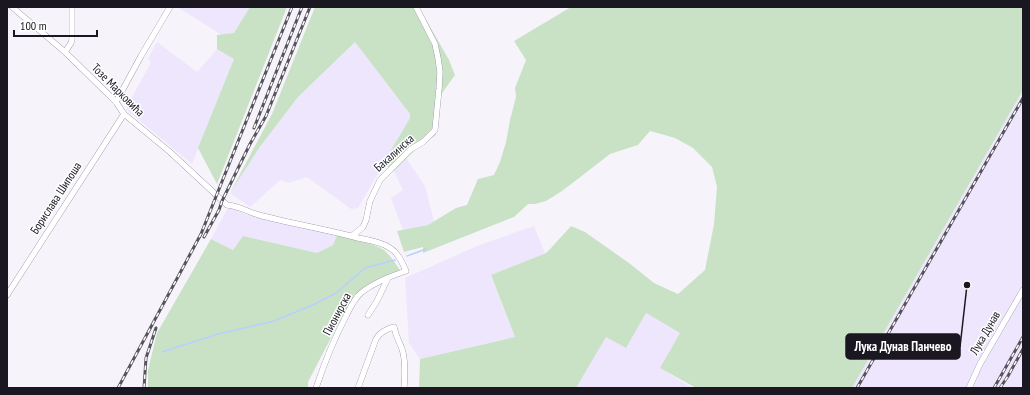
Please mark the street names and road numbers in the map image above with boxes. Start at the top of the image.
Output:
street label: Тозе Марковића [89,60,148,119]
street label: Бакалинска [371,131,417,174]
street label: Борислава Шипоша [27,159,85,237]
street label: Пионирска [319,290,354,338]
street label: Лука Дунав [966,308,1003,358]

